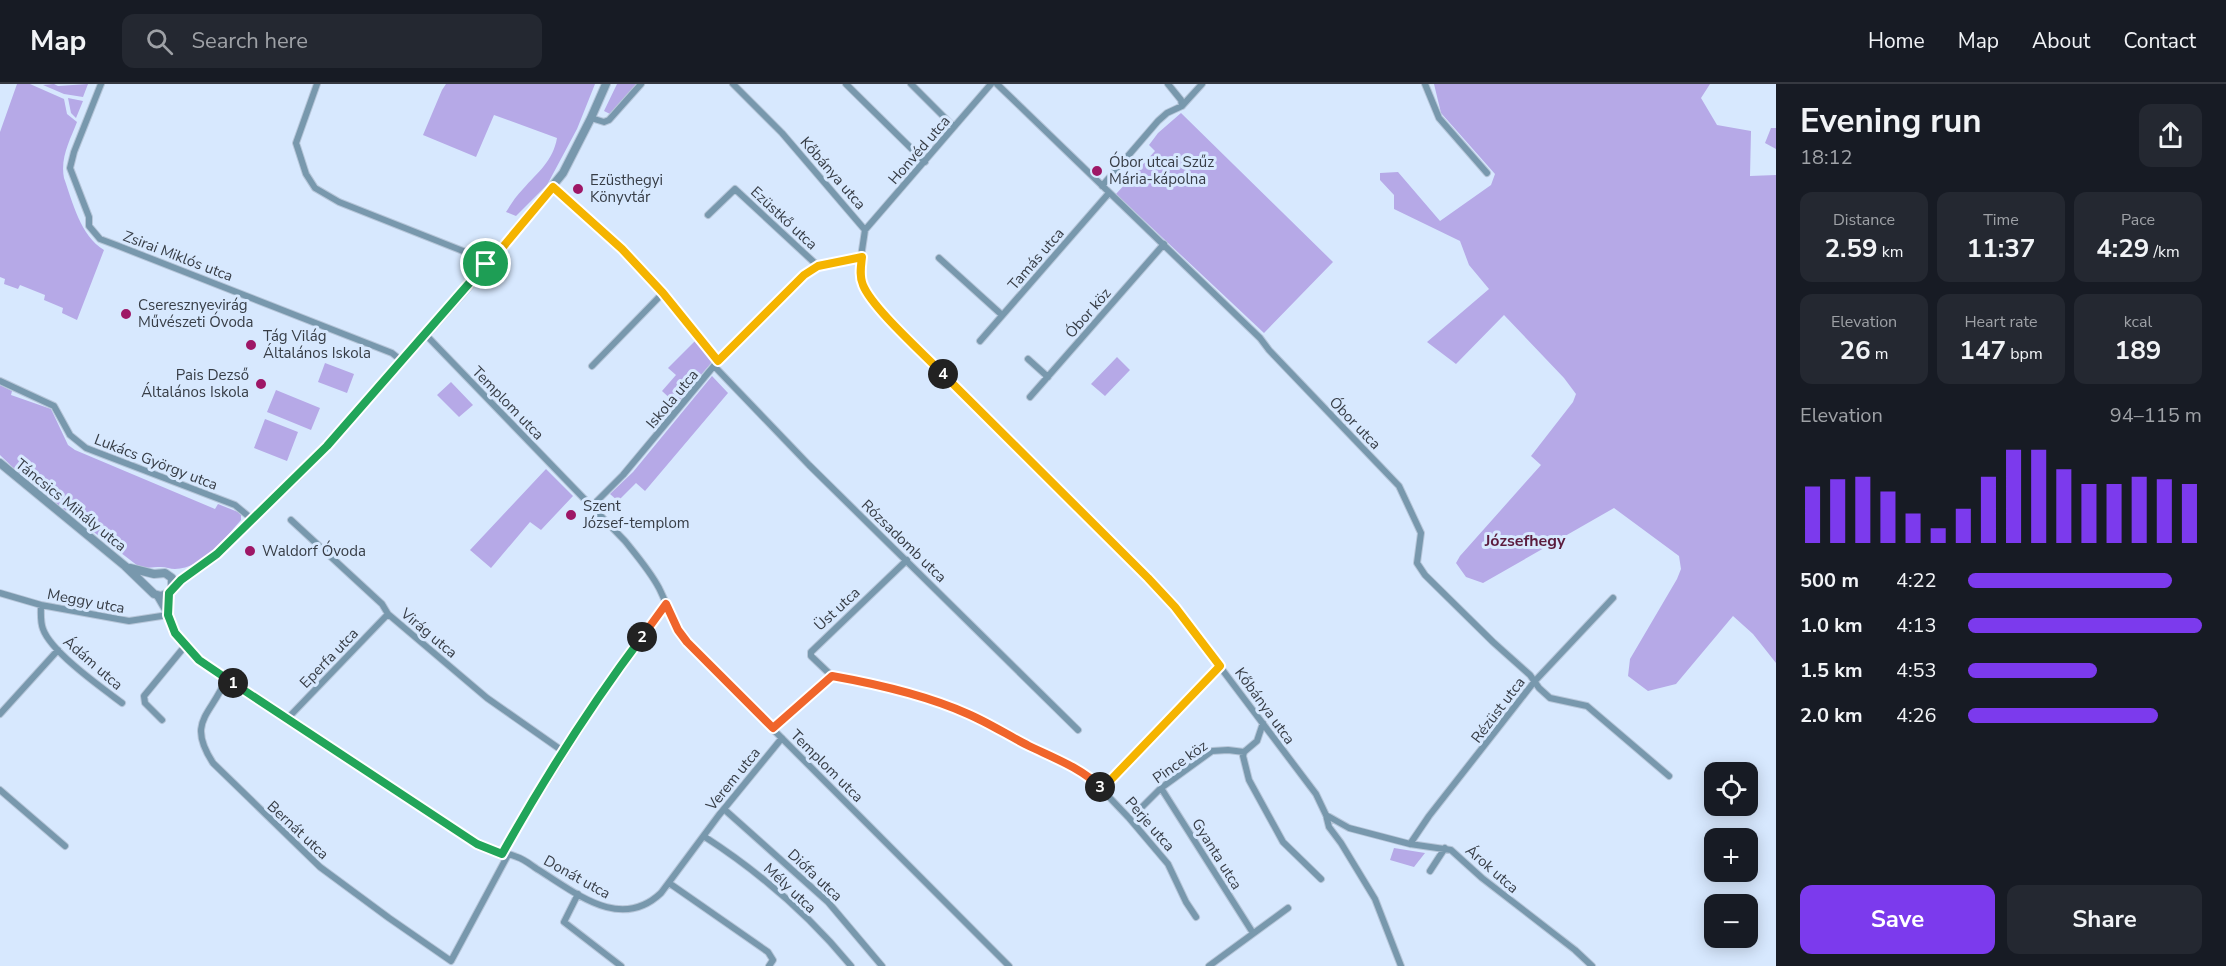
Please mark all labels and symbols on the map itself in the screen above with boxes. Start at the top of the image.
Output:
street label: Honvéd utca [884,111,954,189]
street label: Kőbánya utca [796,132,870,214]
place label: Óbor utcai Szűz Mária-kápolna [1109,151,1214,189]
marker: Óbor utcai Szűz Mária-kápolna [1090,164,1104,178]
place label: Ezüsthegyi Könyvtár [590,170,663,207]
marker: Ezüsthegyi Könyvtár [571,182,585,196]
street label: Ezüstkő utca [746,182,822,254]
street label: Tamás utca [1003,224,1069,294]
street label: Zsirai Miklós utca [120,226,236,286]
pin [460,238,511,289]
street label: Óbor köz [1060,283,1115,342]
place label: Cseresznyevirág Művészeti Óvoda [138,295,253,332]
marker: Cseresznyevirág Művészeti Óvoda [119,307,133,321]
place label: Tág Világ Általános Iskola [263,326,371,363]
marker: Tág Világ Általános Iskola [244,338,258,352]
pin: 4 [928,359,958,389]
street label: Templom utca [468,362,548,444]
place label: Pais Dezső Általános Iskola [141,365,249,402]
street label: Iskola utca [641,365,703,433]
marker: Pais Dezső Általános Iskola [254,377,268,391]
street label: Óbor utca [1325,392,1386,454]
street label: Lukács György utca [91,429,221,495]
street label: Táncsics Mihály utca [11,454,131,556]
street label: Rózsadomb utca [857,495,951,587]
place label: Szent József-templom [582,496,690,533]
marker: Szent József-templom [564,508,578,522]
district label: Józsefhegy [1484,530,1566,552]
place label: Waldorf Óvoda [262,540,366,561]
marker: Waldorf Óvoda [243,544,257,558]
street label: Üst utca [810,583,864,635]
street label: Meggy utca [46,584,126,618]
street label: Virág utca [396,603,462,663]
pin: 2 [627,622,657,652]
street label: Eperfa utca [295,624,363,692]
street label: Ádám utca [59,632,127,694]
street label: Kőbánya utca [1230,664,1300,748]
pin: 1 [218,668,248,698]
street label: Rézüst utca [1467,673,1529,747]
street label: Templom utca [786,725,868,807]
street label: Pince köz [1149,736,1211,788]
street label: Verem utca [701,743,765,816]
pin: 3 [1085,772,1115,802]
street label: Perje utca [1121,792,1179,856]
street label: Bernát utca [263,796,333,864]
street label: Gyanta utca [1187,815,1247,893]
street label: Árok utca [1461,840,1523,898]
street label: Diófa utca [783,844,847,906]
street label: Donát utca [540,850,614,904]
street label: Mély utca [759,858,821,918]

